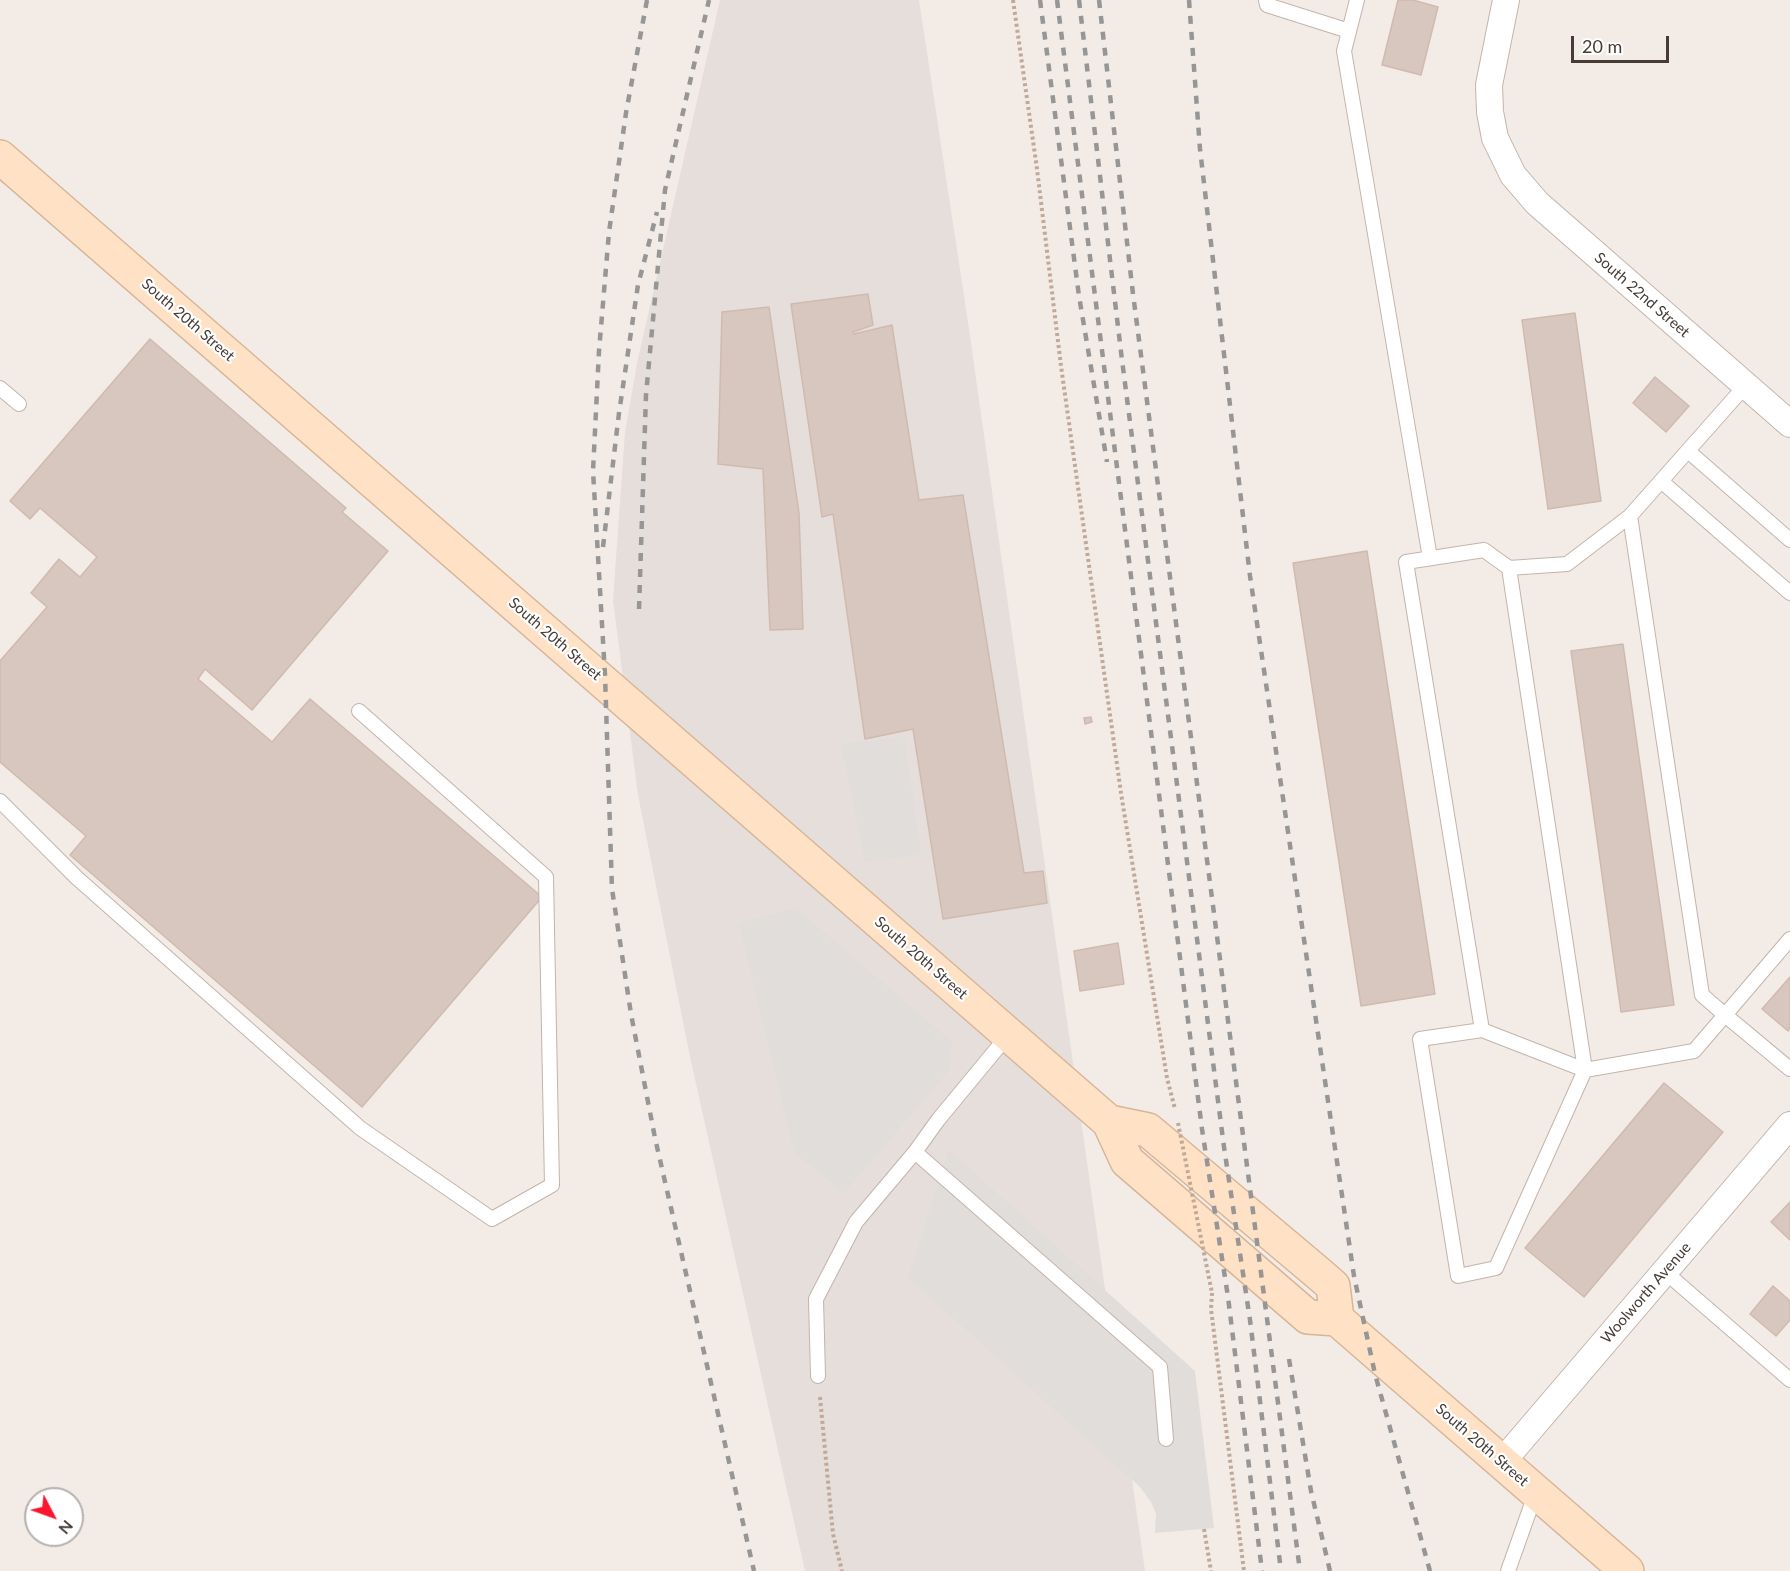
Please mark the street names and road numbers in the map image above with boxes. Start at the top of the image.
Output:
street label: South 22nd Street [1591,249,1693,341]
street label: South 20th Street [138,275,238,365]
street label: South 20th Street [505,594,605,684]
street label: South 20th Street [871,913,971,1003]
street label: Woolworth Avenue [1597,1239,1695,1347]
street label: South 20th Street [1432,1400,1532,1490]

